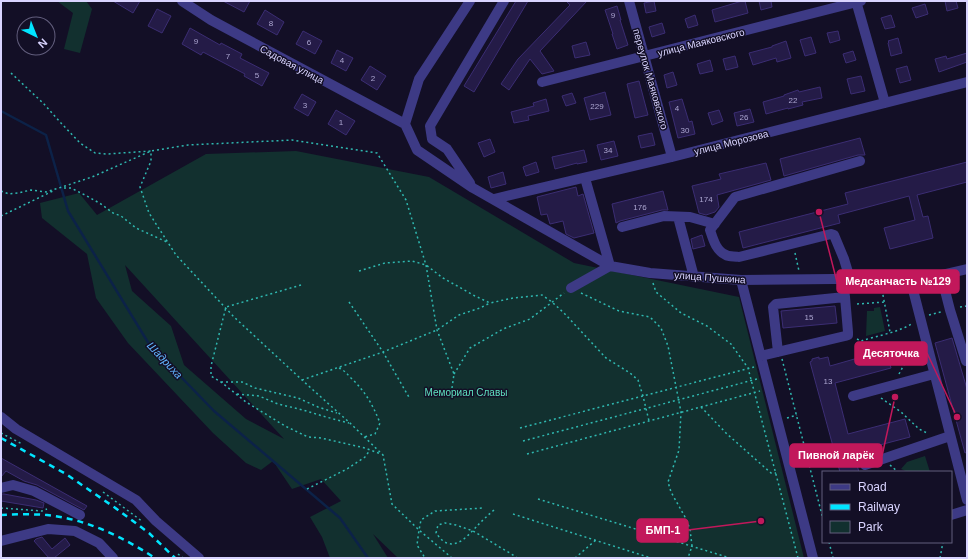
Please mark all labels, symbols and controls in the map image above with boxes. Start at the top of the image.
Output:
house number: 9 [611,11,616,20]
north arrow [16,16,56,56]
house number: 8 [269,19,274,28]
street label: улица Маяковского [657,26,746,59]
street label: переулок Маяковского [631,28,670,131]
text: N [36,36,50,50]
house number: 9 [194,37,199,46]
house number: 6 [307,38,312,47]
street label: Садовая улица [258,43,326,86]
house number: 7 [226,52,231,61]
house number: 4 [340,56,345,65]
house number: 5 [255,71,260,80]
house number: 2 [371,74,376,83]
house number: 22 [789,96,798,105]
house number: 3 [303,101,308,110]
house number: 229 [590,102,604,111]
house number: 4 [675,104,680,113]
house number: 26 [740,113,749,122]
house number: 1 [339,118,344,127]
house number: 30 [681,126,690,135]
street label: улица Морозова [693,128,770,157]
house number: 34 [604,146,613,155]
house number: 174 [699,195,713,204]
house number: 176 [633,203,647,212]
street label: улица Пушкина [674,270,746,286]
callout: Медсанчасть №129 [837,270,959,293]
text: Медсанчасть №129 [845,275,951,287]
house number: 15 [805,313,814,322]
water label: Шадриха [145,339,185,381]
callout: Десяточка [855,342,927,365]
text: Десяточка [863,347,920,359]
house number: 13 [824,377,833,386]
park label: Мемориал Славы [425,387,507,398]
callout: Пивной ларёк [790,444,882,467]
text: Пивной ларёк [798,449,875,461]
legend [822,471,952,543]
text: Road [858,480,887,494]
text: Railway [858,500,900,514]
callout: БМП-1 [637,519,688,542]
text: Park [858,520,884,534]
text: БМП-1 [646,524,680,536]

